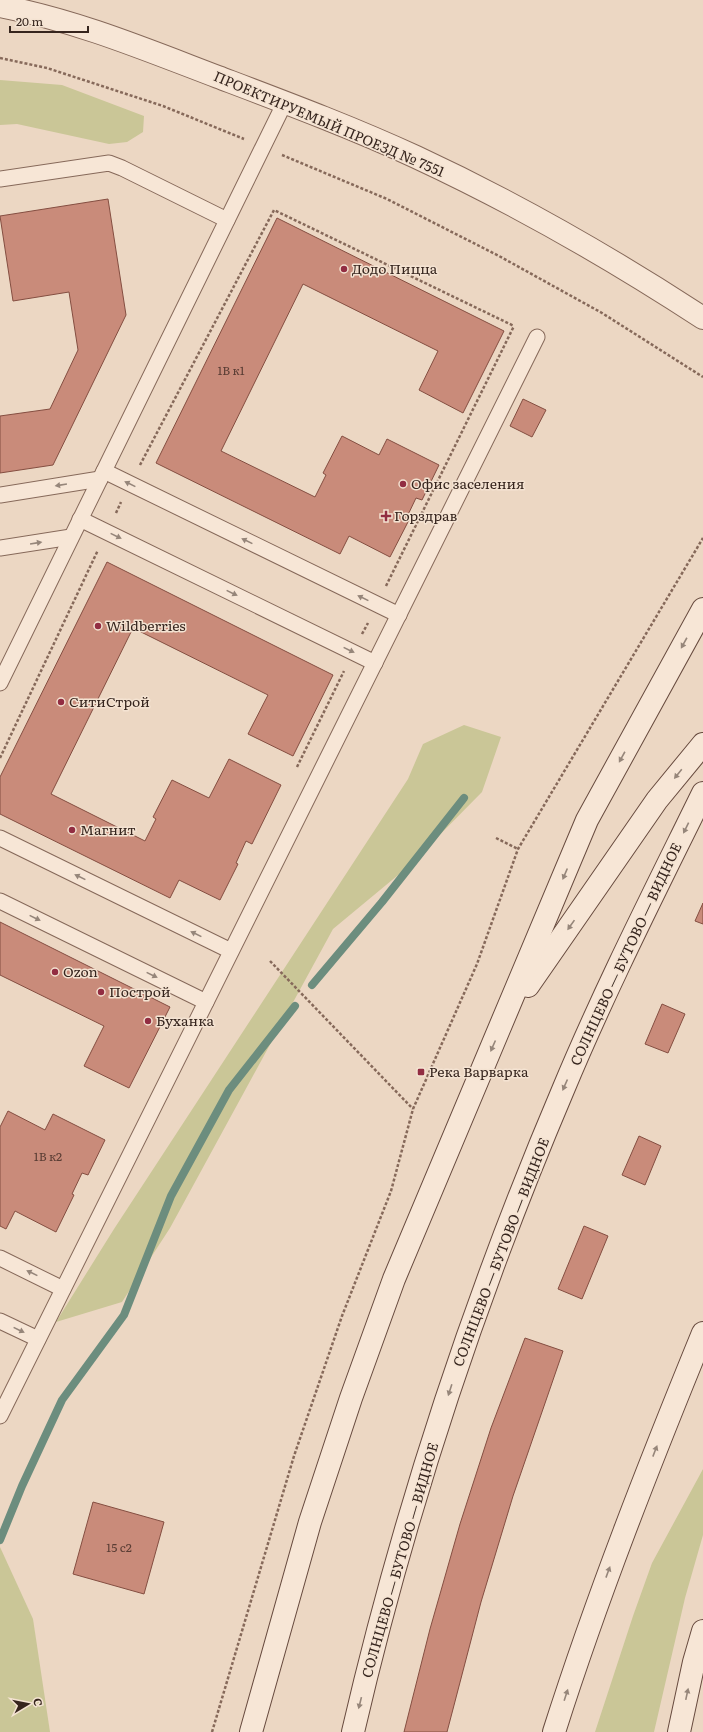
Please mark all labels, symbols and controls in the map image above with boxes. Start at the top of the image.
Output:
scale bar [10,8,88,34]
text: 20 m [16,12,43,30]
street label: ПРОЕКТИРУЕМЫЙ ПРОЕЗД № 7551 [211,65,448,181]
place label: Додо Пицца [352,258,438,278]
marker: Додо Пицца [339,264,349,274]
house number: 1В к1 [217,361,245,379]
place label: Офис заселения [411,473,524,493]
marker: Офис заселения [398,479,408,489]
one-way arrow [124,481,136,487]
one-way arrow [55,482,68,488]
place label: Горздрав [394,505,458,525]
marker: Горздрав [381,511,391,521]
one-way arrow [110,533,121,539]
one-way arrow [241,538,252,544]
one-way arrow [30,540,42,546]
one-way arrow [227,590,238,596]
one-way arrow [358,595,369,601]
place label: Wildberries [106,615,186,635]
marker: Wildberries [93,621,103,631]
one-way arrow [681,637,688,649]
one-way arrow [343,647,355,653]
place label: СитиСтрой [69,691,150,711]
marker: СитиСтрой [56,697,66,707]
one-way arrow [618,751,625,763]
one-way arrow [674,768,683,779]
place label: Магнит [80,819,136,839]
one-way arrow [683,822,689,834]
marker: Магнит [67,825,77,835]
street label: СОЛНЦЕВО — БУТОВО — ВИДНОЕ [564,839,686,1068]
one-way arrow [562,868,568,880]
one-way arrow [74,874,85,880]
one-way arrow [29,915,41,921]
one-way arrow [567,920,575,931]
one-way arrow [191,931,202,937]
place label: Ozon [63,961,98,981]
marker: Ozon [50,967,60,977]
one-way arrow [146,972,157,978]
place label: Построй [109,981,170,1001]
marker: Построй [96,987,106,997]
place label: Буханка [156,1010,215,1030]
marker: Буханка [143,1016,153,1026]
one-way arrow [490,1040,496,1051]
place label: Река Варварка [429,1061,529,1081]
marker: Река Варварка [416,1067,426,1077]
one-way arrow [562,1079,568,1090]
street label: СОЛНЦЕВО — БУТОВО — ВИДНОЕ [447,1134,553,1369]
house number: 1В к2 [34,1147,62,1165]
one-way arrow [26,1270,37,1276]
one-way arrow [13,1327,25,1333]
one-way arrow [447,1384,453,1396]
street label: СОЛНЦЕВО — БУТОВО — ВИДНОЕ [356,1440,442,1680]
one-way arrow [653,1444,659,1456]
house number: 15 с2 [106,1538,132,1556]
one-way arrow [605,1566,611,1578]
north arrow [8,1684,48,1724]
one-way arrow [685,1688,691,1700]
one-way arrow [563,1689,569,1701]
text: С [30,1697,47,1708]
one-way arrow [357,1697,363,1709]

